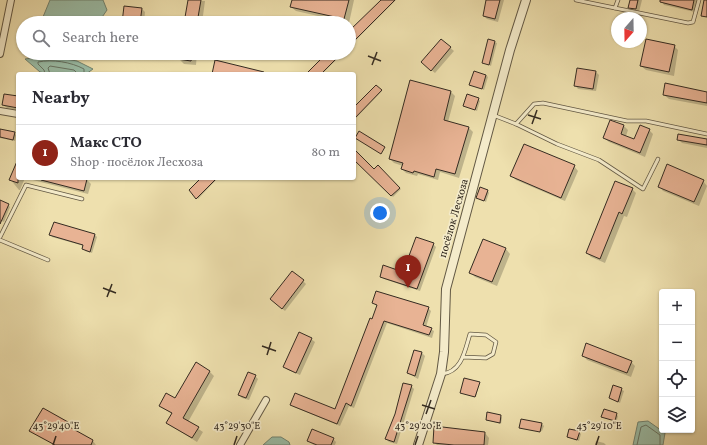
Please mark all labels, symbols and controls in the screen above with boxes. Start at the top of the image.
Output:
north arrow [611,12,647,48]
search box [16,16,356,60]
icon: search [30,27,52,49]
text: Search here [62,28,139,49]
text: Nearby [32,87,90,110]
text: Макс СТО [70,133,142,154]
text: 1 [42,144,48,162]
text: 80 m [311,144,340,162]
text: Shop · посёлок Лесхоза [70,154,203,172]
street label: посёлок Лесхоза [436,177,473,260]
your location [370,203,390,223]
pin: 1 [395,255,421,288]
map controls [659,289,695,433]
button: + [659,289,695,325]
button: − [659,325,695,361]
button: locate [659,361,695,397]
button: layers [659,397,695,433]
text: 43°29'40"E [33,419,79,433]
text: 43°29'30"E [214,419,260,433]
text: 43°29'20"E [395,419,442,433]
text: 43°29'10"E [576,419,622,433]

